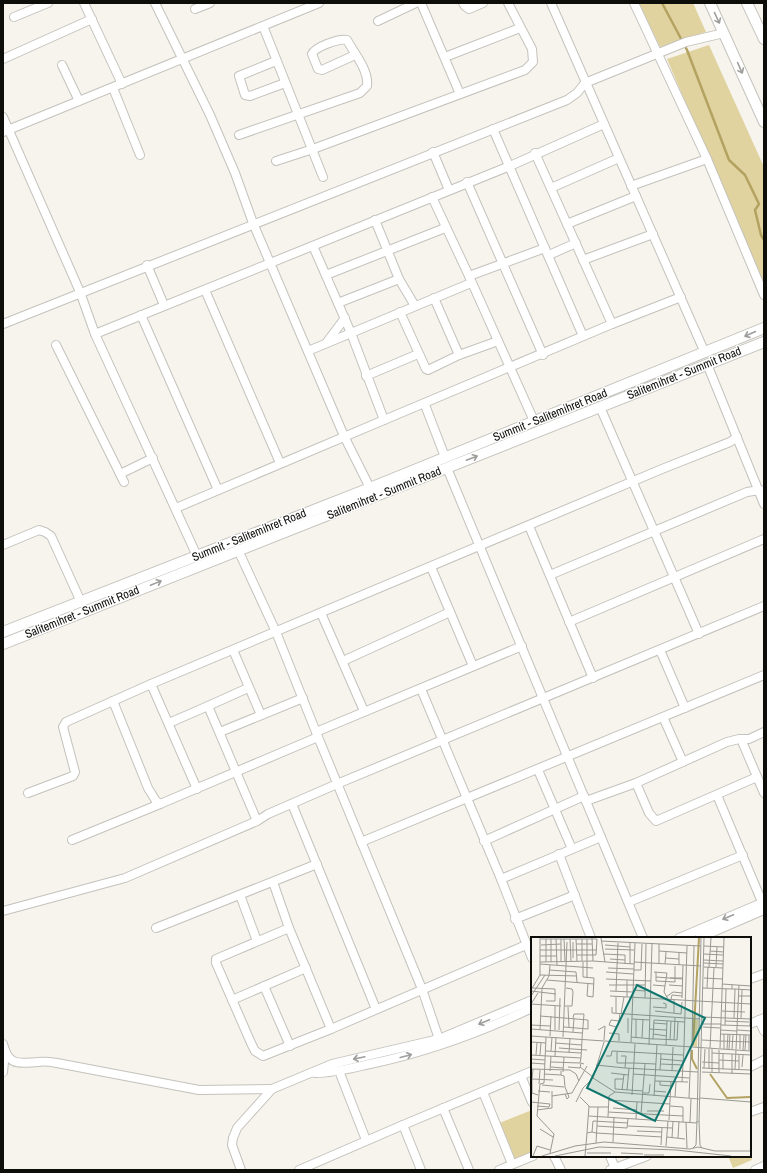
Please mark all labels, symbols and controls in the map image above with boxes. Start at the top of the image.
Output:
one-way arrow [714,12,721,24]
one-way arrow [737,62,744,74]
one-way arrow [744,331,756,338]
street label: Salitemihret - Summit Road [624,343,744,403]
street label: Summit - Salitemihret Road [490,385,610,445]
one-way arrow [466,453,478,461]
street label: Salitemihret - Summit Road [324,463,444,523]
street label: Summit - Salitemihret Road [189,505,309,565]
one-way arrow [149,578,161,586]
street label: Salitemihret - Summit Road [22,582,142,642]
one-way arrow [722,914,734,921]
inset map [531,937,751,1157]
one-way arrow [478,1019,490,1026]
one-way arrow [399,1052,412,1059]
one-way arrow [353,1054,366,1062]

